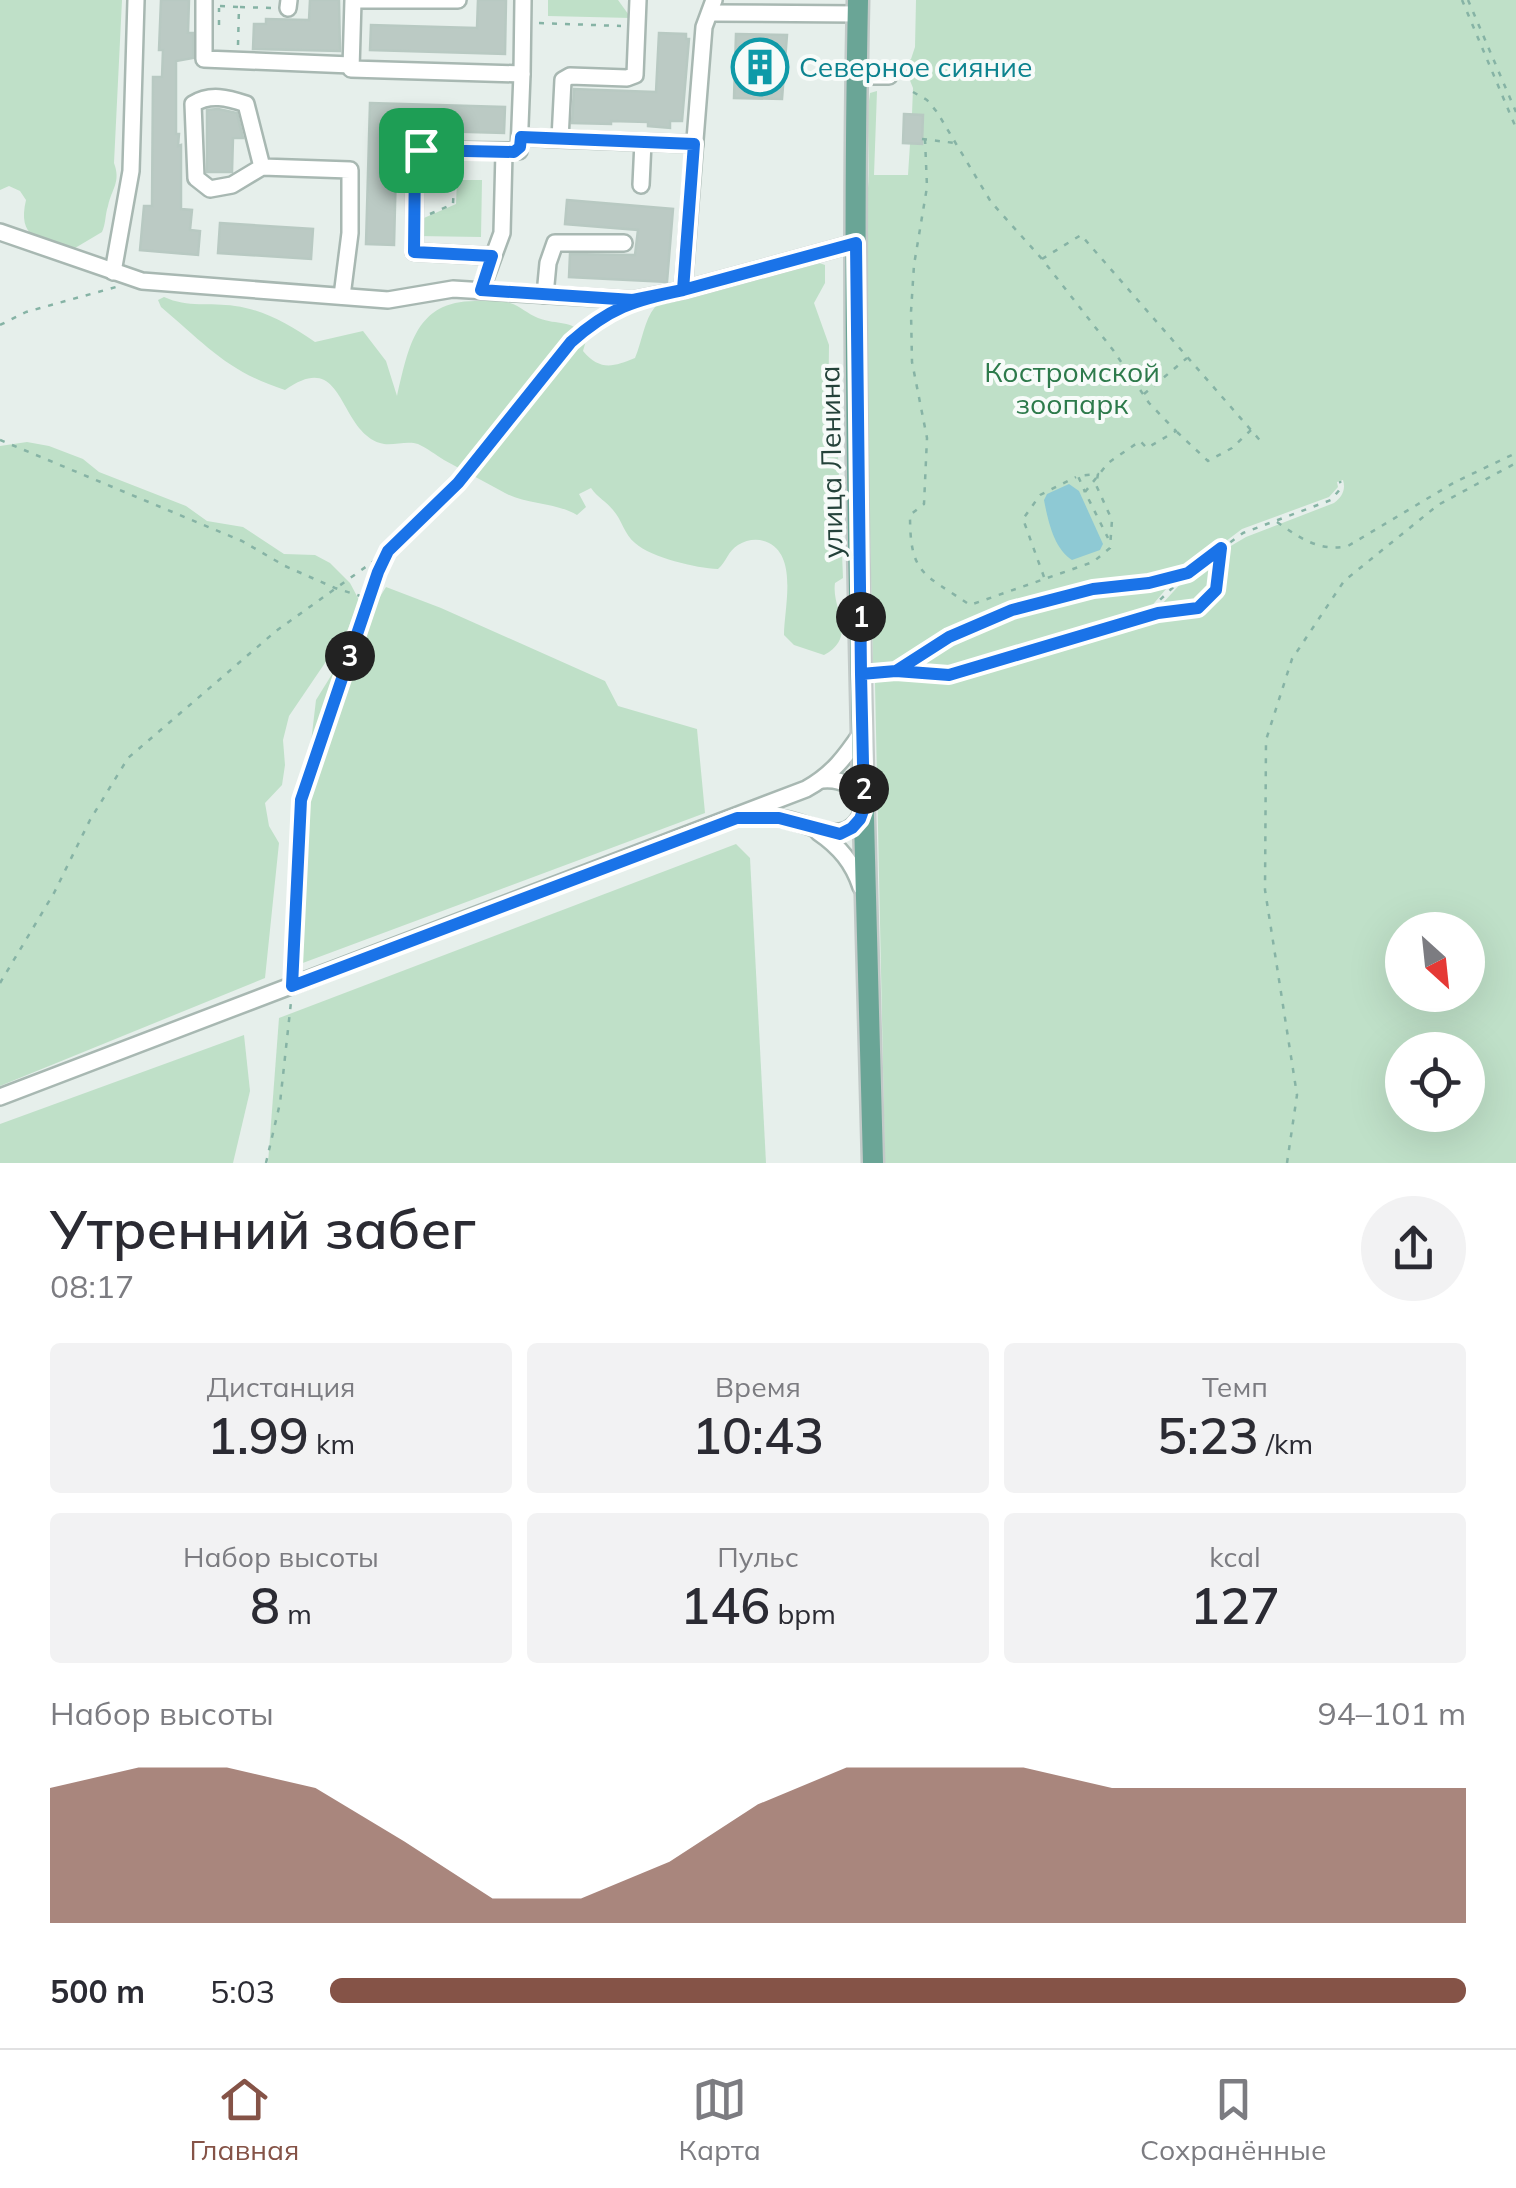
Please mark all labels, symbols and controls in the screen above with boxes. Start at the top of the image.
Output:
building icon: Северное сияние [730,37,790,97]
place label: Северное сияние [799,49,1033,84]
pin [379,108,464,193]
icon: arrive [394,123,449,178]
park label: Костромской зоопарк [984,354,1160,421]
street label: улица Ленина [811,365,850,559]
pin: 1 [836,592,886,642]
text: 1 [853,599,869,634]
pin: 3 [325,631,375,681]
text: 3 [342,638,358,673]
pin: 2 [839,764,889,814]
text: 2 [856,771,872,806]
north arrow [1385,912,1485,1012]
map controls [1385,912,1485,1132]
button: locate [1385,1032,1485,1132]
text: Утренний забег [50,1194,476,1263]
button: share [1361,1196,1466,1301]
text: 08:17 [50,1266,134,1306]
text: Дистанция [207,1369,355,1404]
text: Время [715,1369,801,1404]
text: Темп [1202,1369,1268,1404]
text: 1.99 [207,1404,309,1467]
text: 10:43 [692,1404,824,1467]
text: 5:23 [1157,1404,1259,1467]
text: km [309,1426,355,1461]
text: /km [1259,1426,1313,1461]
text: Набор высоты [183,1539,379,1574]
text: Пульс [717,1539,799,1574]
text: kcal [1209,1539,1261,1574]
text: 8 [250,1574,280,1637]
text: 146 [680,1574,770,1637]
text: 127 [1190,1574,1280,1637]
text: m [280,1596,312,1631]
text: bpm [770,1596,836,1631]
text: Набор высоты [50,1693,274,1733]
text: 94–101 m [1317,1693,1466,1733]
text: 500 m [50,1971,145,2011]
text: 5:03 [210,1971,275,2011]
tab: Главная [190,2072,299,2167]
tab: Карта [679,2072,761,2167]
tab: Сохранённые [1140,2072,1326,2167]

